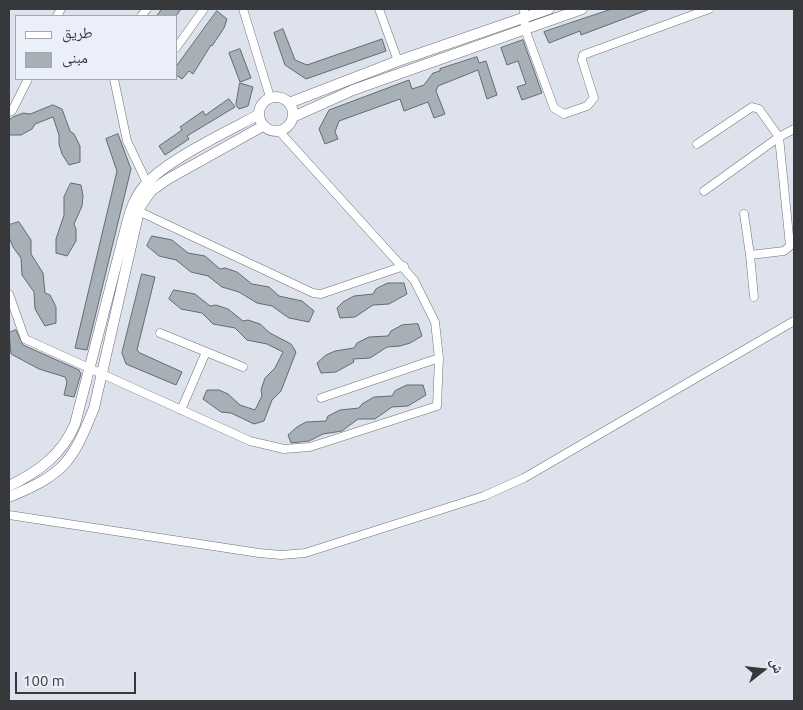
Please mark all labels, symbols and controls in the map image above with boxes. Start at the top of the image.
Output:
legend [15,15,178,80]
text: طريق [62,24,93,41]
text: مبنى [62,49,88,66]
north arrow [738,645,788,695]
text: ش [768,657,787,675]
scale bar [18,662,139,694]
text: 100 m [23,672,65,689]

